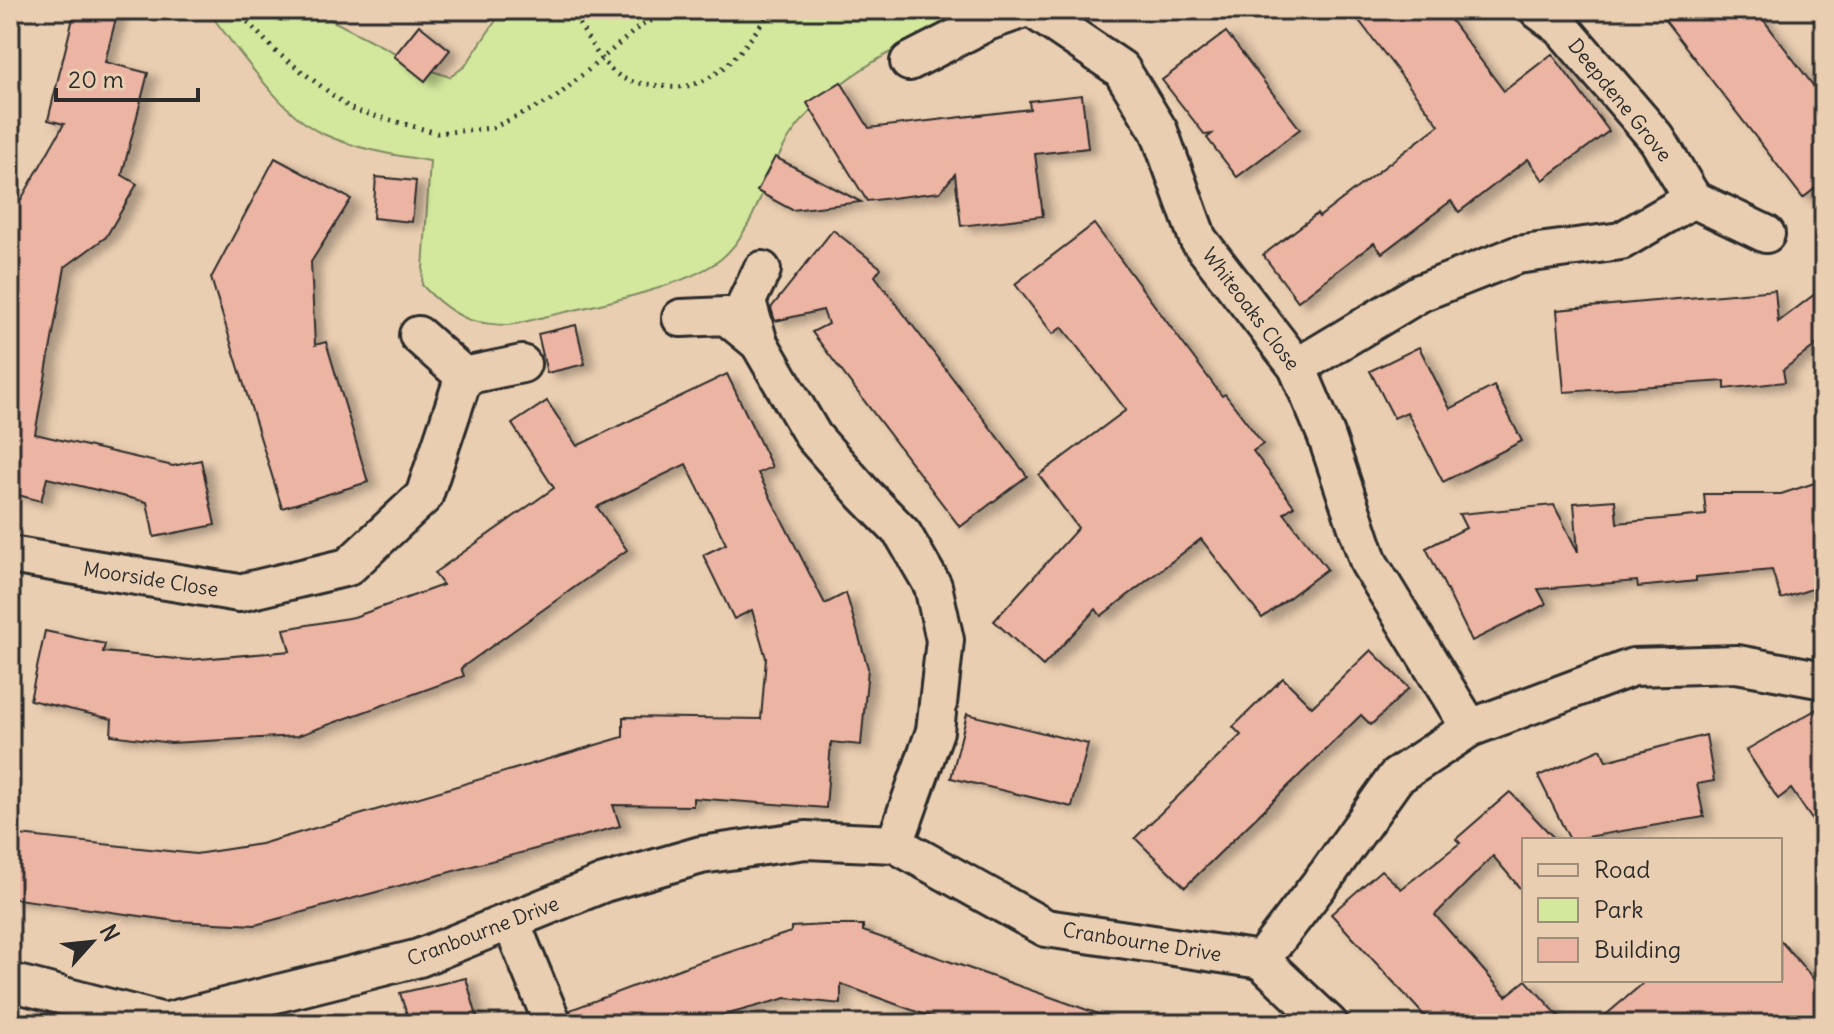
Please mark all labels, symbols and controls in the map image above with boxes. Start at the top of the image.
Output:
street label: Deepdene Grove [1563,33,1678,166]
scale bar [56,52,198,102]
text: 20 m [68,64,124,94]
street label: Whiteoaks Close [1197,242,1306,375]
street label: Moorside Close [82,556,220,602]
legend [1522,838,1782,982]
text: Road [1594,854,1650,884]
street label: Cranbourne Drive [403,890,562,971]
text: Park [1594,894,1644,924]
north arrow [52,902,132,982]
street label: Cranbourne Drive [1061,917,1223,966]
text: N [94,920,126,946]
text: Building [1594,934,1681,964]

